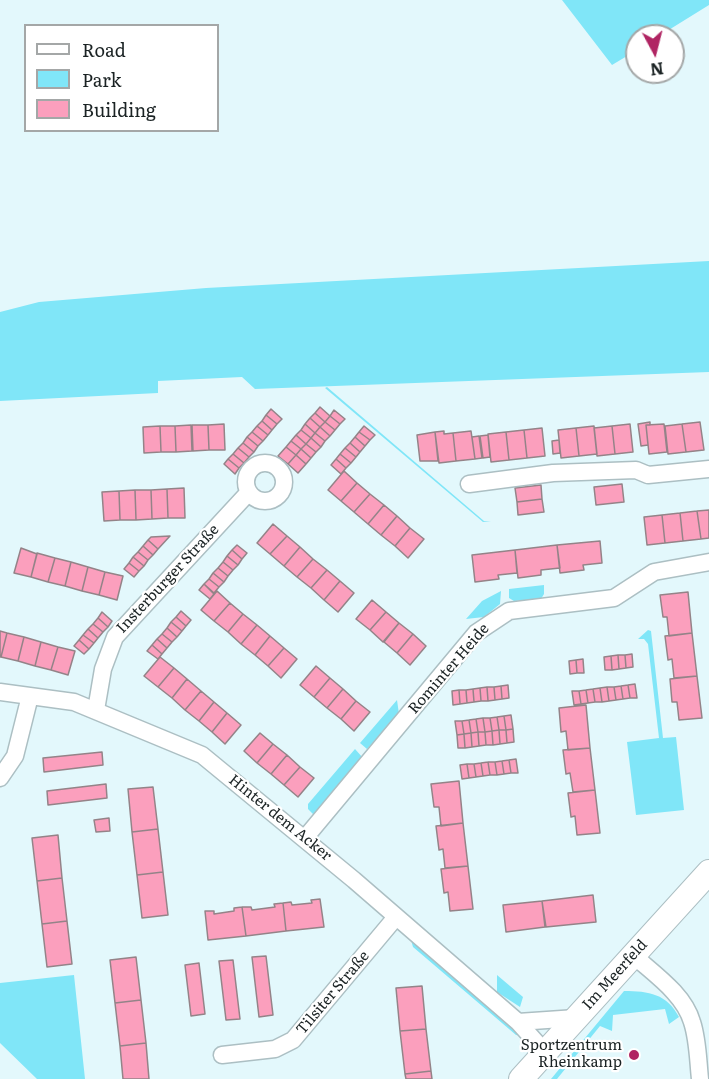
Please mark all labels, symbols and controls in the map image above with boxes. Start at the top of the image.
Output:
legend [24,24,219,132]
north arrow [625,24,685,84]
text: Road [82,36,126,63]
text: N [649,57,665,83]
text: Park [82,66,121,93]
text: Building [82,96,156,123]
street label: Insterburger Straße [113,521,223,637]
street label: Rominter Heide [405,620,493,718]
street label: Hinter dem Acker [225,771,335,865]
street label: Im Meerfeld [579,936,651,1014]
street label: Tilsiter Straße [293,948,373,1038]
place label: Sportzentrum Rheinkamp [521,1037,622,1072]
marker: Sportzentrum Rheinkamp [627,1048,641,1062]

